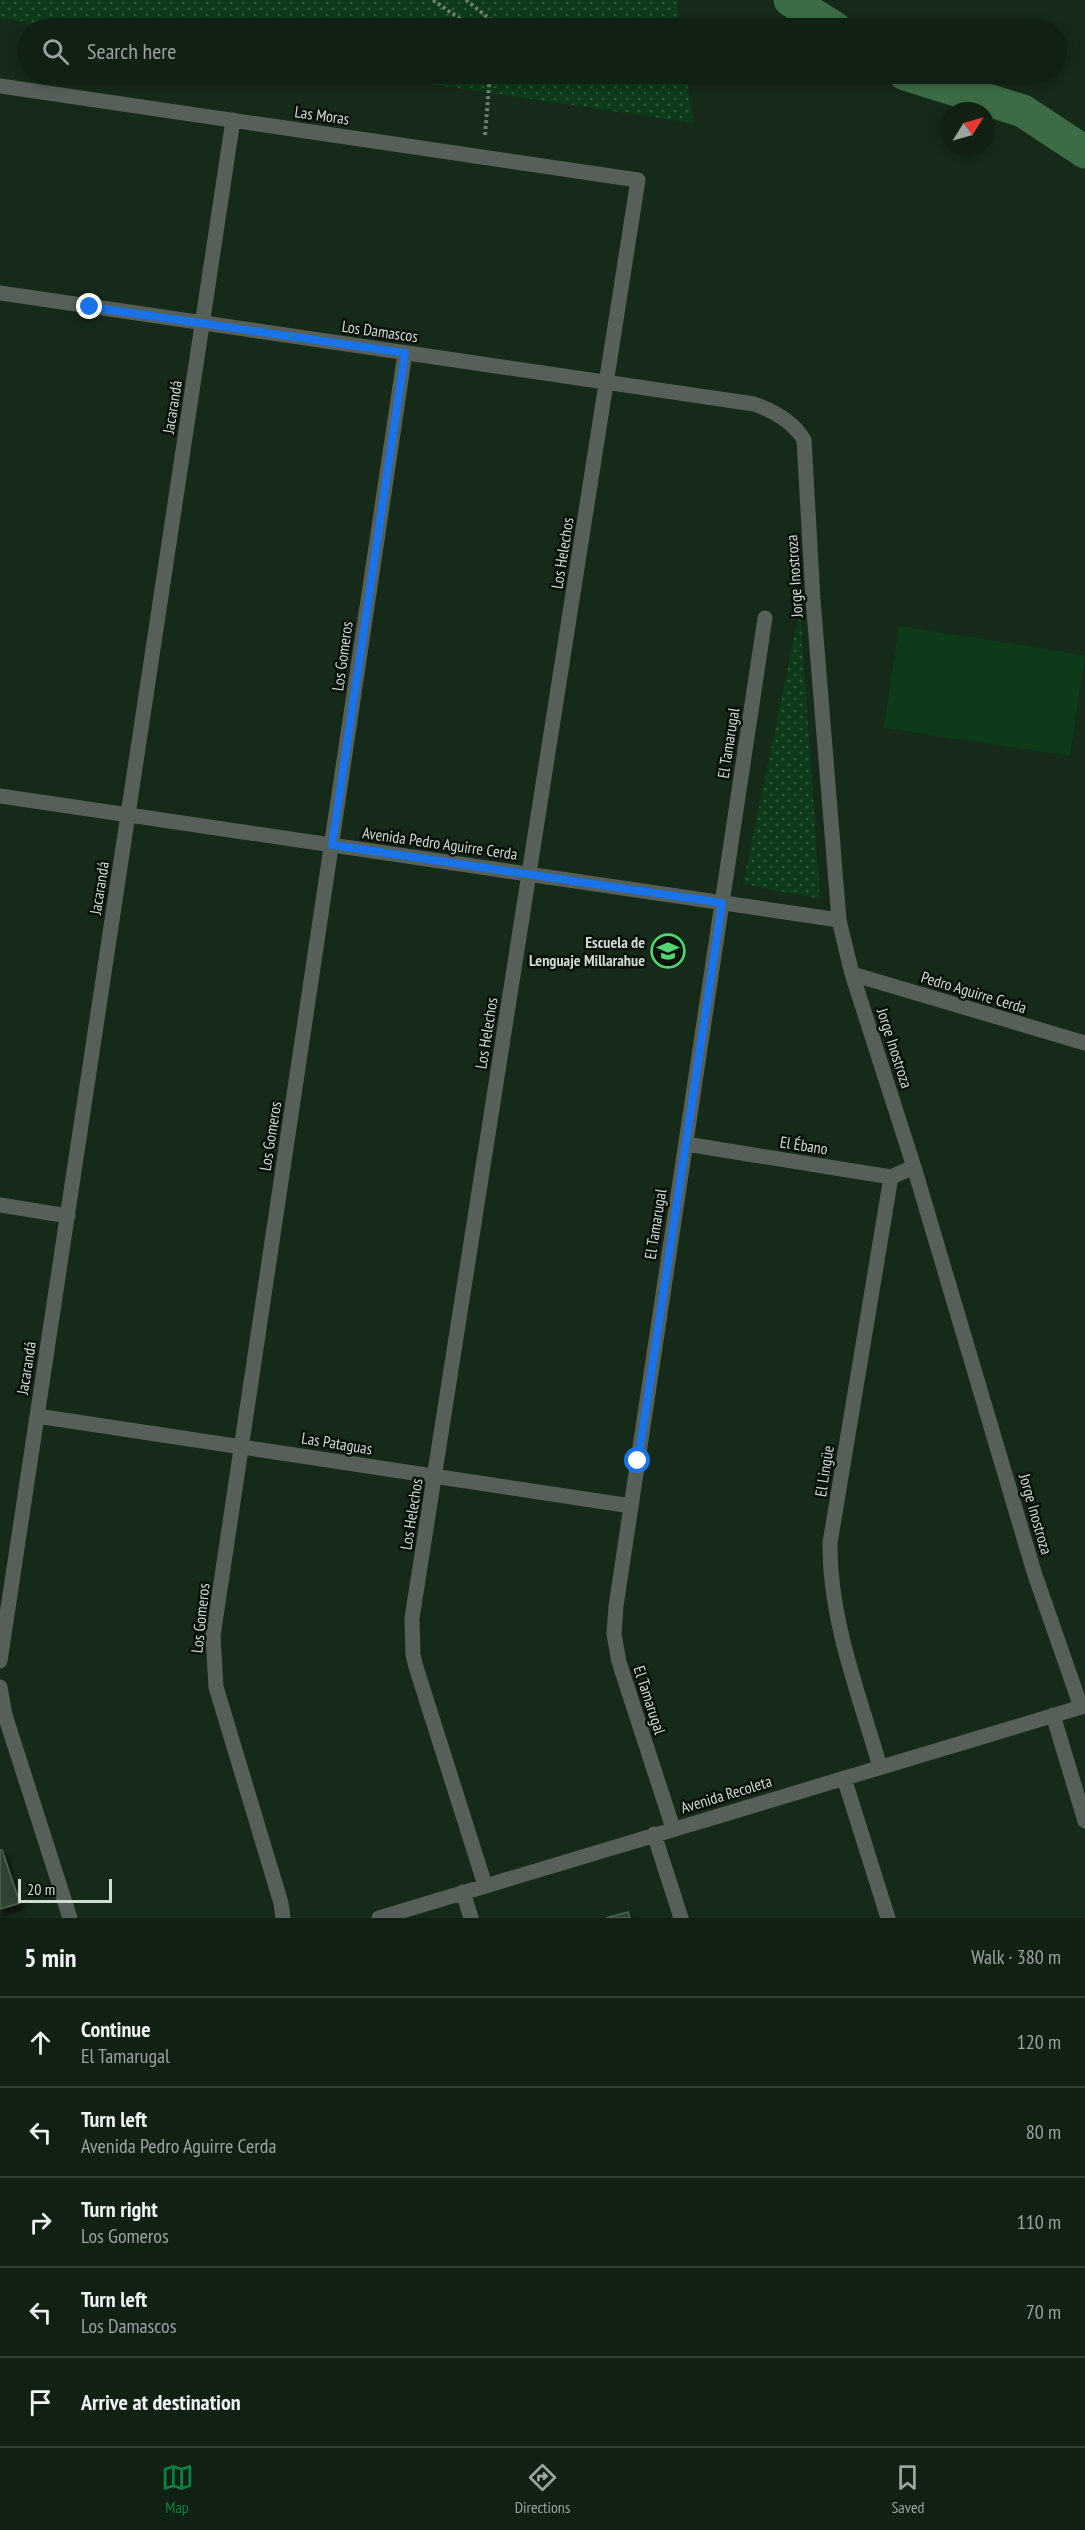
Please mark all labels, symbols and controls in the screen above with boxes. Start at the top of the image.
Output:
search box [18,18,1067,84]
icon: search [39,35,72,68]
text: Search here [87,37,176,65]
street label: Las Moras [293,101,351,129]
north arrow [941,102,995,156]
route end [76,293,102,319]
street label: Los Damascos [341,316,419,346]
street label: Jacarandá [158,379,186,436]
street label: Los Helechos [546,516,578,590]
street label: Jorge Inostroza [781,534,807,619]
street label: Los Gomeros [327,620,357,692]
street label: El Tamarugal [713,706,743,780]
street label: Avenida Pedro Aguirre Cerda [361,822,519,864]
street label: Jacarandá [85,860,113,917]
place label: Escuela de Lenguaje Millarahue [529,932,645,970]
school or university icon: Escuela de Lenguaje Millarahue [650,933,686,969]
street label: Pedro Aguirre Cerda [919,966,1029,1018]
street label: Los Helechos [470,996,502,1070]
street label: Jorge Inostroza [872,1005,917,1090]
street label: Los Gomeros [255,1100,285,1172]
street label: El Ébano [779,1131,829,1159]
street label: El Tamarugal [640,1187,670,1261]
street label: Jacarandá [12,1340,40,1397]
street label: Las Pataguas [300,1428,374,1458]
street label: El Lingüe [810,1444,838,1498]
route start [624,1447,650,1473]
street label: Jorge Inostroza [1015,1470,1057,1557]
street label: Los Helechos [395,1477,427,1551]
street label: Los Gomeros [186,1582,214,1654]
street label: El Tamarugal [630,1663,671,1737]
street label: Avenida Recoleta [678,1771,774,1817]
scale bar [18,1876,112,1904]
text: 20 m [27,1879,55,1899]
text: 5 min [24,1941,77,1974]
text: Walk · 380 m [971,1944,1061,1970]
text: Continue [81,2015,151,2043]
icon: ahead [24,2026,57,2059]
text: 120 m [1017,2029,1061,2055]
text: El Tamarugal [81,2043,170,2069]
text: Turn left [81,2105,147,2133]
icon: left [24,2116,57,2149]
text: 80 m [1026,2119,1061,2145]
text: Avenida Pedro Aguirre Cerda [81,2133,276,2159]
text: Turn right [81,2195,158,2223]
icon: right [24,2206,57,2239]
text: 110 m [1017,2209,1061,2235]
text: Los Gomeros [81,2223,169,2249]
text: Turn left [81,2285,147,2313]
icon: left [24,2296,57,2329]
text: 70 m [1026,2299,1061,2325]
text: Los Damascos [81,2313,177,2339]
icon: arrive [24,2386,57,2419]
text: Arrive at destination [81,2388,241,2416]
tab: Map [161,2461,194,2517]
tab: Directions [515,2461,570,2517]
tab: Saved [891,2461,924,2517]

